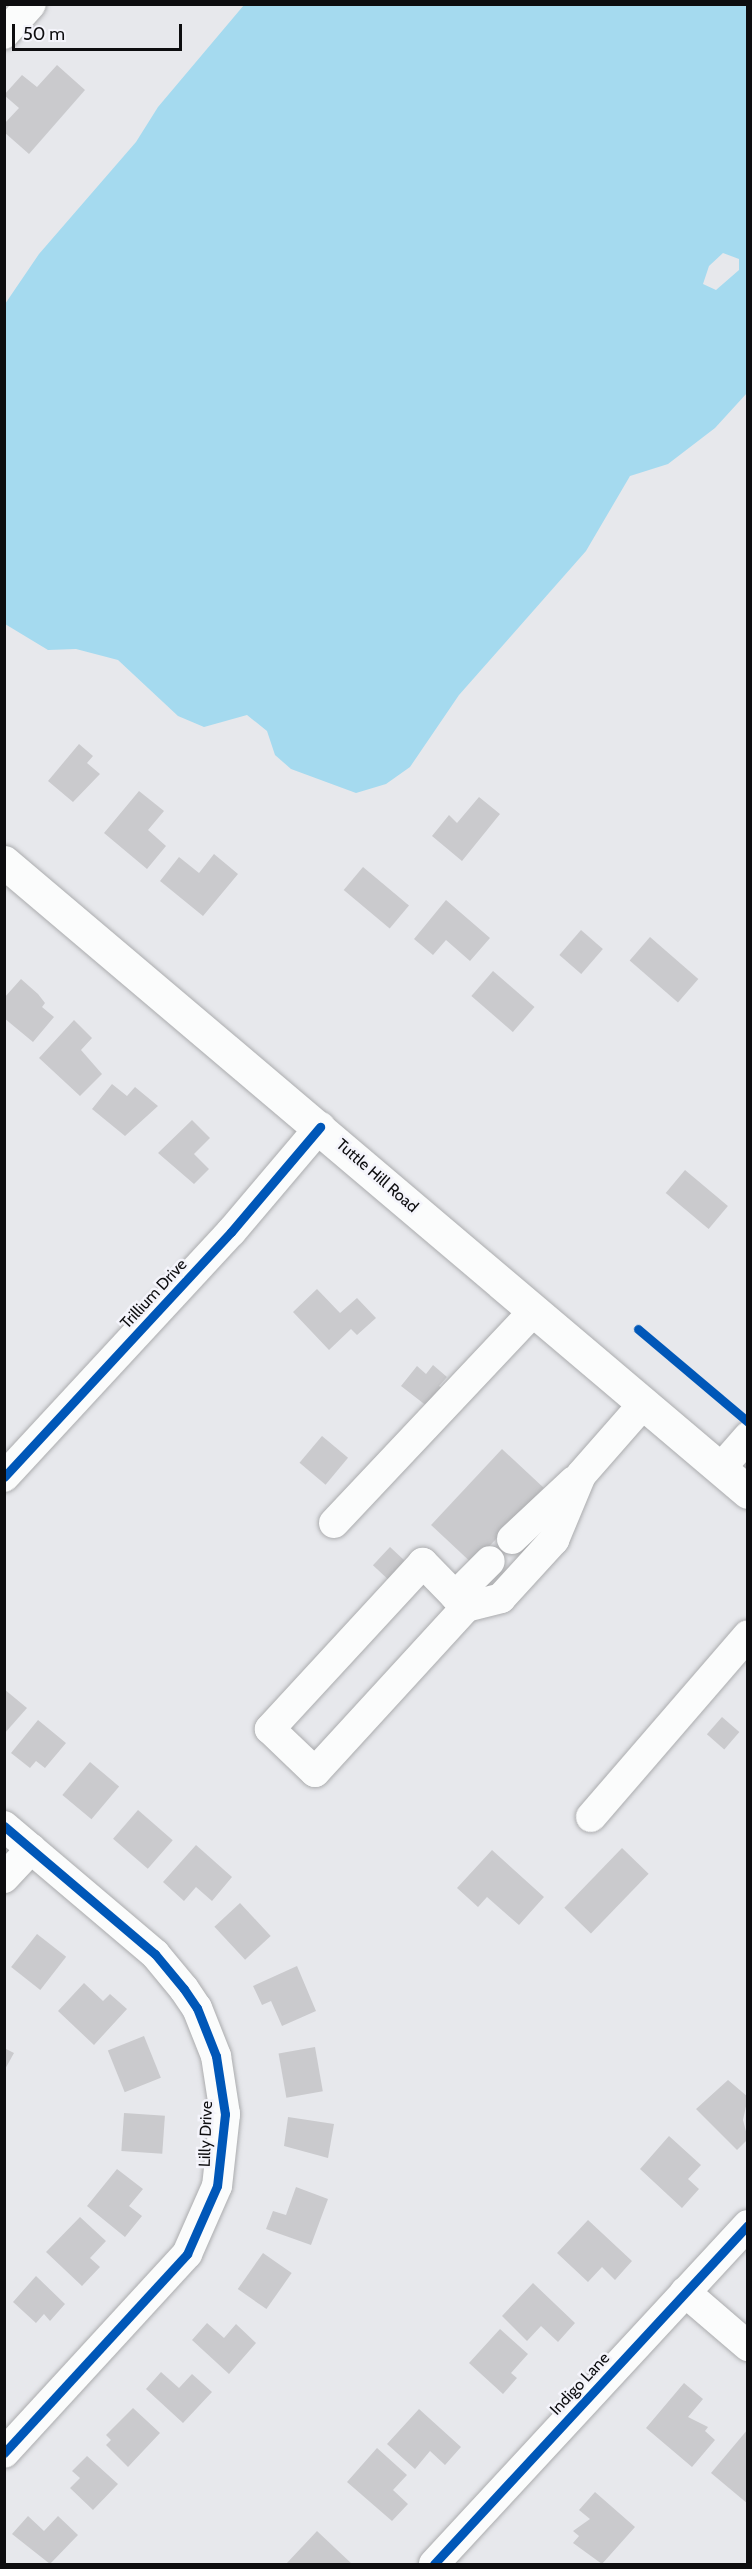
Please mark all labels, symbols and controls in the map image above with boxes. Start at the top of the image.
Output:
scale bar [15,12,184,50]
text: 50 m [23,23,65,45]
street label: Tuttle Hill Road [332,1135,422,1217]
street label: Trillium Drive [117,1255,191,1333]
street label: Lilly Drive [195,2100,217,2168]
street label: Indigo Lane [546,2349,614,2419]

